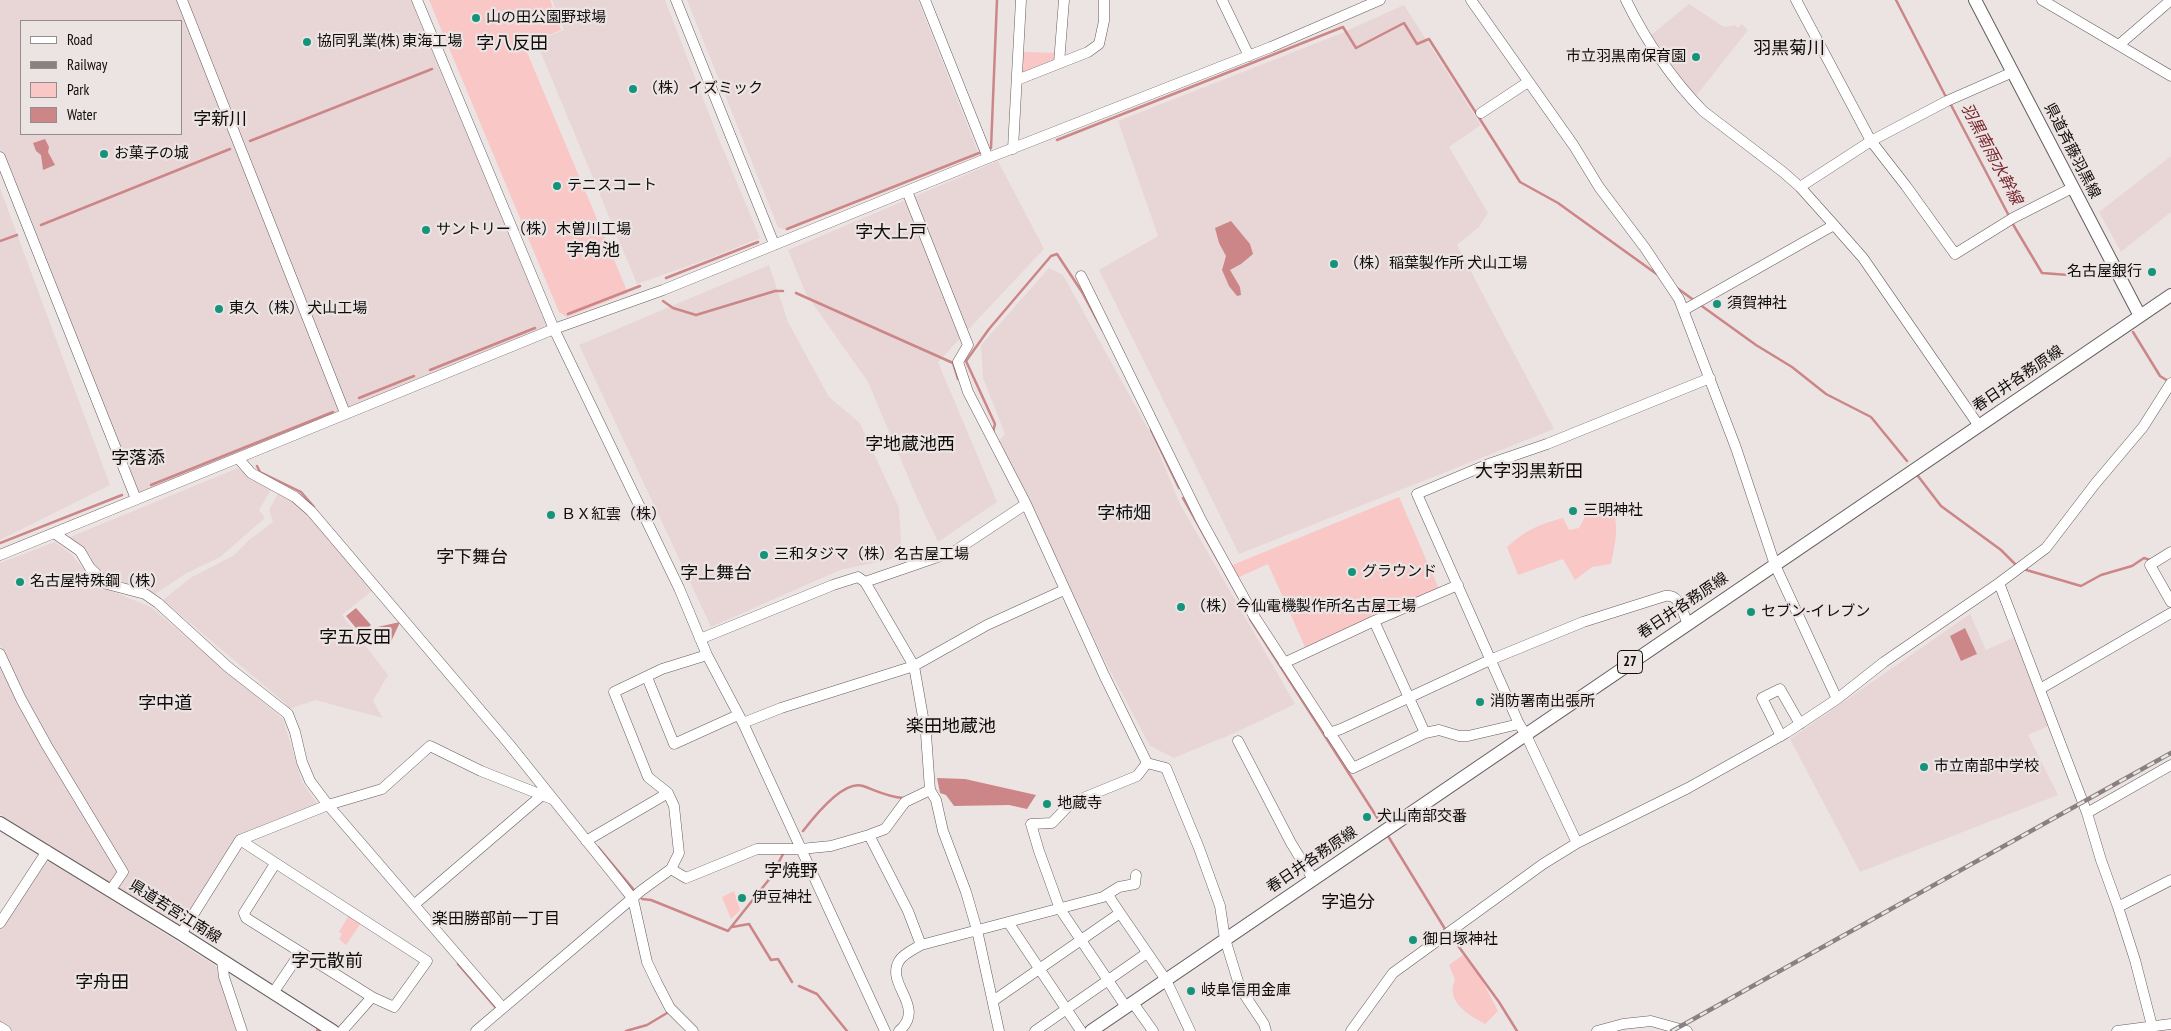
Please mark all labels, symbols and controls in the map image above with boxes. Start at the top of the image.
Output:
place label: 山の田公園野球場 [486,9,606,27]
marker: 山の田公園野球場 [470,12,482,24]
legend [20,20,182,135]
text: Road [67,30,93,49]
place label: 協同乳業(株) 東海工場 [317,33,462,51]
district label: 字八反田 [476,33,548,55]
marker: 協同乳業(株) 東海工場 [301,36,313,48]
district label: 羽黒菊川 [1753,38,1825,60]
place label: 市立羽黒南保育園 [1566,48,1686,66]
marker: 市立羽黒南保育園 [1690,51,1702,63]
text: Railway [67,55,107,74]
text: Park [67,80,89,99]
place label: （株）イズミック [643,80,763,98]
marker: （株）イズミック [627,83,639,95]
water label: 羽黒南雨水幹線 [1956,100,2026,208]
street label: 県道斉藤羽黒線 [2040,100,2104,202]
text: Water [67,105,97,124]
district label: 字新川 [193,109,247,131]
place label: お菓子の城 [114,145,189,163]
marker: お菓子の城 [98,148,110,160]
place label: テニスコート [567,177,657,195]
marker: テニスコート [551,180,563,192]
place label: サントリー（株）木曽川工場 [436,221,631,239]
district label: 字大上戸 [855,222,927,244]
marker: サントリー（株）木曽川工場 [420,224,432,236]
district label: 字角池 [566,240,620,262]
place label: （株）稲葉製作所 犬山工場 [1344,255,1527,273]
marker: （株）稲葉製作所 犬山工場 [1328,258,1340,270]
place label: 名古屋銀行 [2067,263,2142,281]
marker: 名古屋銀行 [2146,266,2158,278]
place label: 須賀神社 [1727,295,1787,313]
marker: 須賀神社 [1711,298,1723,310]
place label: 東久（株） 犬山工場 [229,300,367,318]
marker: 東久（株） 犬山工場 [213,303,225,315]
street label: 春日井各務原線 [1969,342,2067,416]
district label: 字地蔵池西 [865,434,955,456]
district label: 字落添 [111,448,165,470]
district label: 大字羽黒新田 [1475,461,1583,483]
place label: 三明神社 [1583,502,1643,520]
district label: 字柿畑 [1097,503,1151,525]
marker: 三明神社 [1567,505,1579,517]
place label: ＢＸ紅雲（株） [561,506,666,524]
marker: ＢＸ紅雲（株） [545,509,557,521]
place label: 三和タジマ（株）名古屋工場 [774,546,969,564]
district label: 字下舞台 [436,547,508,569]
marker: 三和タジマ（株）名古屋工場 [758,549,770,561]
district label: 字上舞台 [680,563,752,585]
place label: グラウンド [1362,563,1437,581]
marker: グラウンド [1346,566,1358,578]
street label: 春日井各務原線 [1634,569,1732,643]
place label: 名古屋特殊鋼（株） [30,573,165,591]
marker: 名古屋特殊鋼（株） [14,576,26,588]
place label: （株）今仙電機製作所名古屋工場 [1191,598,1416,616]
marker: （株）今仙電機製作所名古屋工場 [1175,601,1187,613]
place label: セブン-イレブン [1761,603,1870,621]
marker: セブン-イレブン [1745,606,1757,618]
district label: 字五反田 [319,627,391,649]
road number: 27 [1618,650,1642,674]
district label: 字中道 [138,693,192,715]
place label: 消防署南出張所 [1490,693,1595,711]
marker: 消防署南出張所 [1474,696,1486,708]
district label: 楽田地蔵池 [906,716,996,738]
place label: 市立南部中学校 [1934,758,2039,776]
marker: 市立南部中学校 [1918,761,1930,773]
place label: 地蔵寺 [1057,795,1102,813]
marker: 地蔵寺 [1041,798,1053,810]
place label: 犬山南部交番 [1377,808,1467,826]
marker: 犬山南部交番 [1361,811,1373,823]
street label: 春日井各務原線 [1263,823,1361,897]
district label: 字焼野 [764,861,818,883]
street label: 県道若宮江南線 [126,877,224,947]
place label: 伊豆神社 [752,889,812,907]
marker: 伊豆神社 [736,892,748,904]
district label: 字追分 [1321,892,1375,914]
district label: 楽田勝部前一丁目 [432,909,560,929]
place label: 御日塚神社 [1423,931,1498,949]
marker: 御日塚神社 [1407,934,1419,946]
district label: 字元散前 [291,951,363,973]
district label: 字舟田 [75,972,129,994]
place label: 岐阜信用金庫 [1201,982,1291,1000]
marker: 岐阜信用金庫 [1185,985,1197,997]

